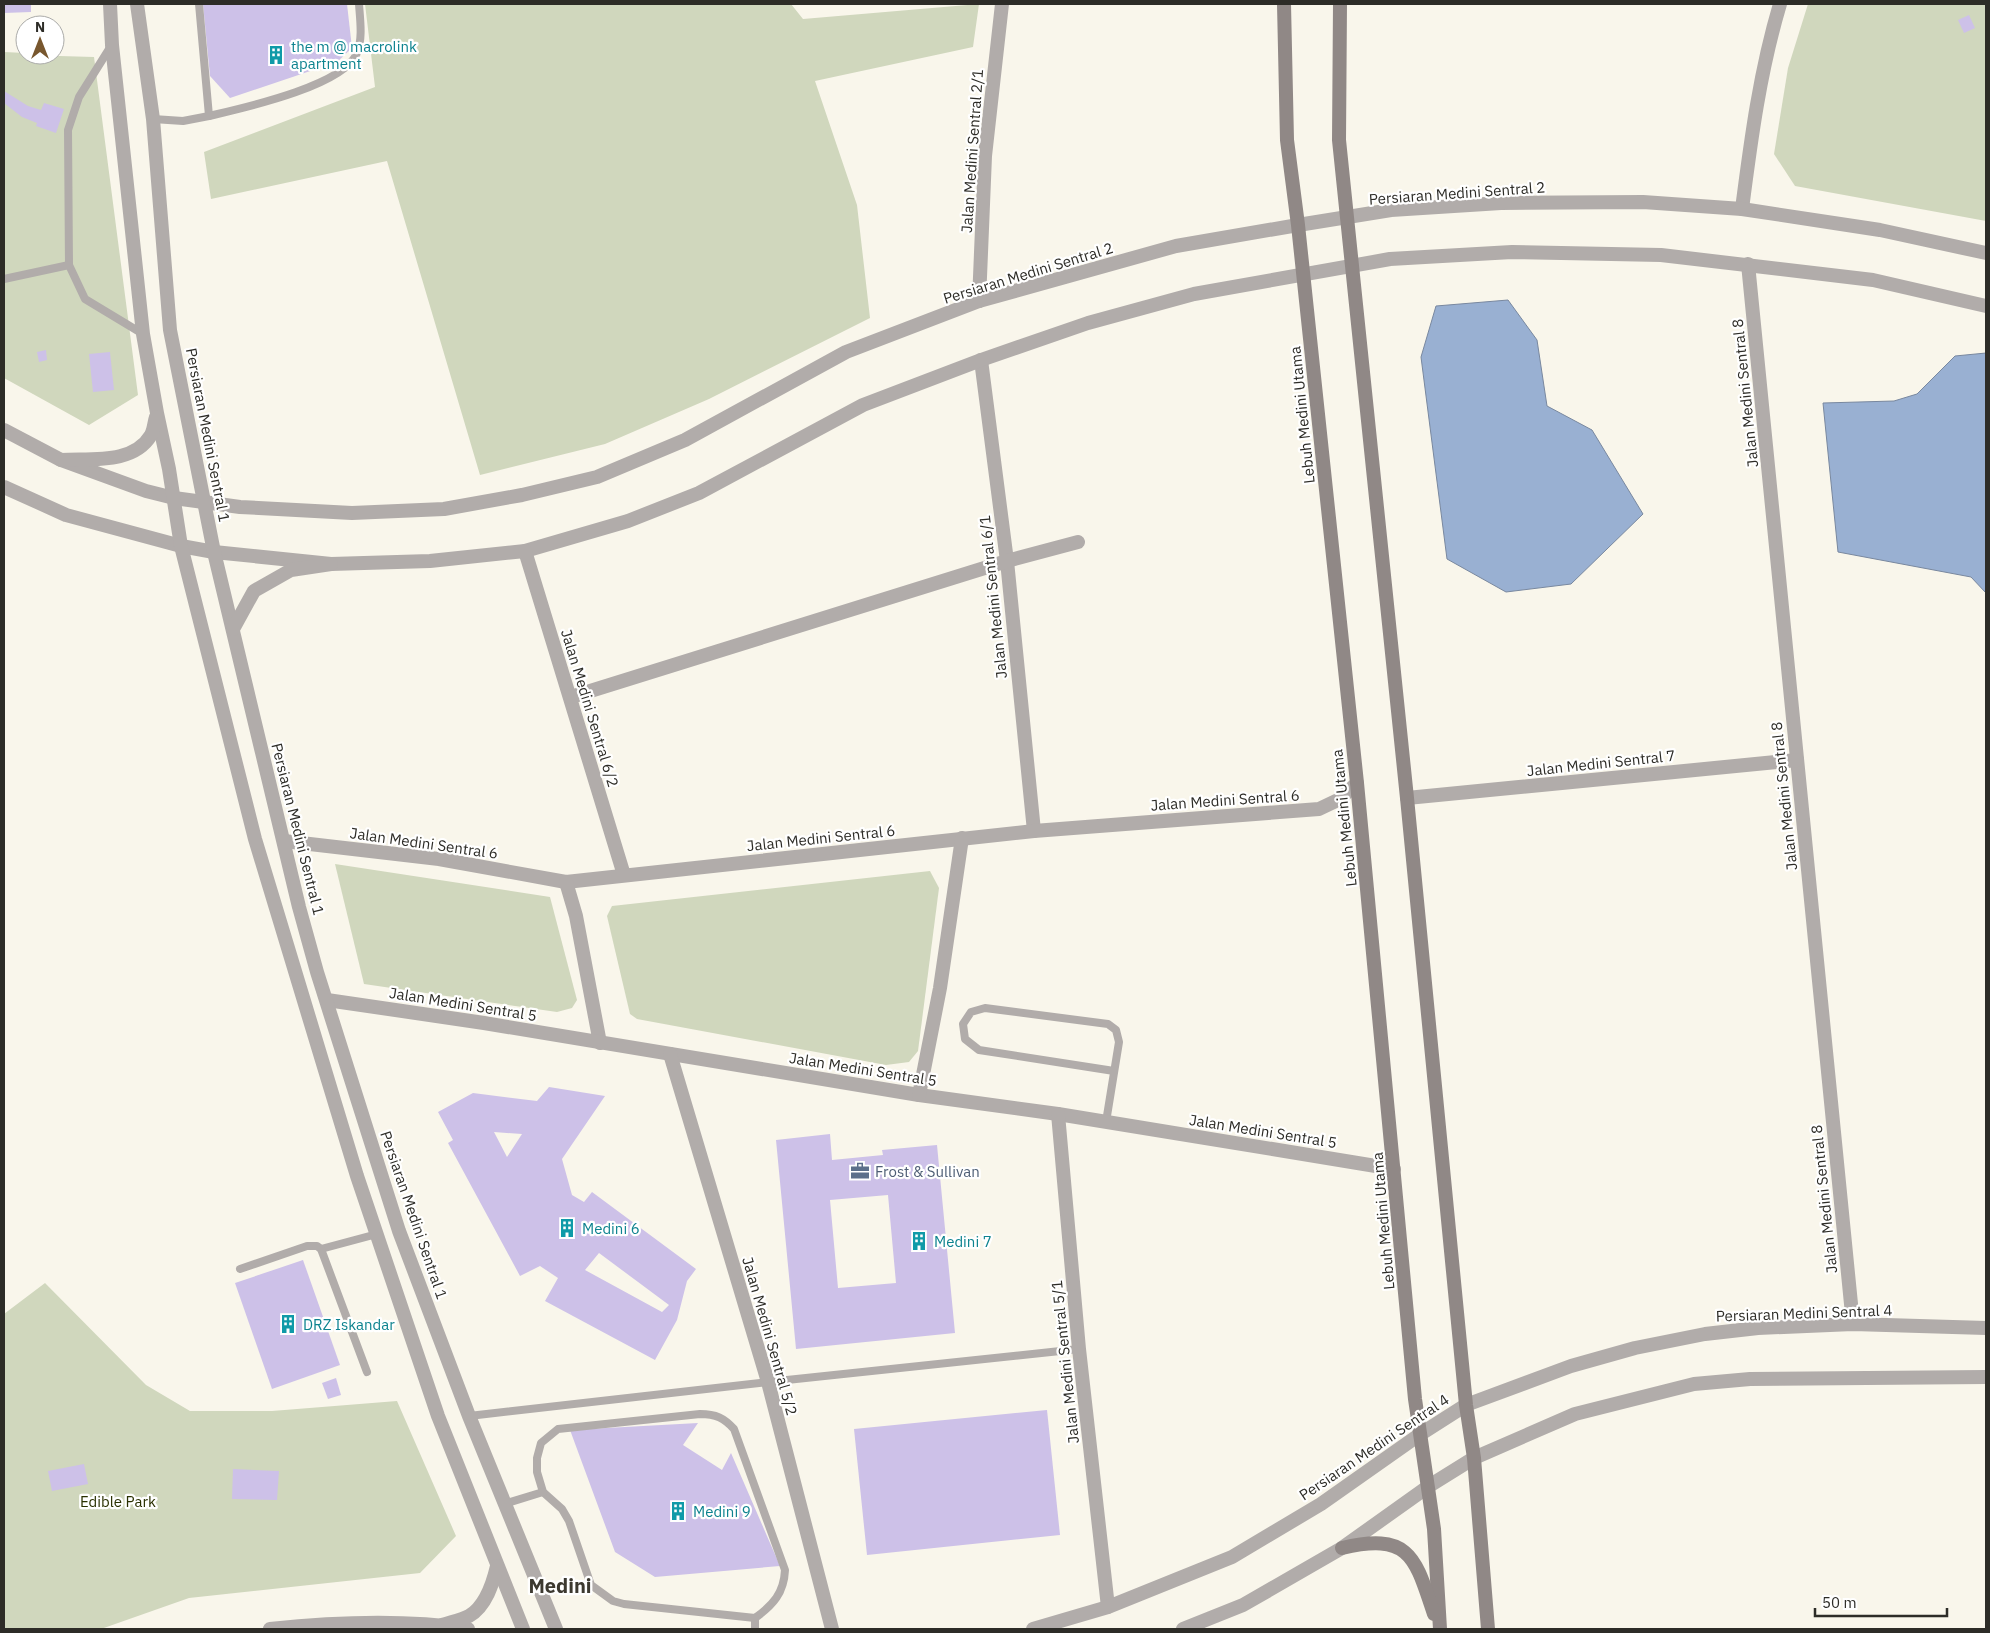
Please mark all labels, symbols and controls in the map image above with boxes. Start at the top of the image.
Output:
north arrow [15,15,65,65]
text: N [35,18,45,36]
place label: the m @ macrolink apartment [291,37,417,73]
building icon: the m @ macrolink apartment [265,44,287,66]
street label: Jalan Medini Sentral 2/1 [957,69,987,233]
street label: Persiaran Medini Sentral 2 [1368,177,1546,209]
street label: Persiaran Medini Sentral 2 [941,238,1115,308]
street label: Jalan Medini Sentral 8 [1728,318,1762,468]
street label: Lebuh Medini Utama [1285,345,1319,485]
street label: Persiaran Medini Sentral 1 [182,347,234,523]
street label: Jalan Medini Sentral 6/1 [975,514,1011,680]
street label: Jalan Medini Sentral 6/2 [557,627,623,789]
street label: Jalan Medini Sentral 8 [1767,721,1801,871]
street label: Persiaran Medini Sentral 1 [267,741,329,917]
street label: Jalan Medini Sentral 7 [1526,746,1676,780]
street label: Lebuh Medini Utama [1327,748,1361,888]
street label: Jalan Medini Sentral 6 [1150,785,1300,815]
street label: Jalan Medini Sentral 6 [746,821,896,855]
street label: Jalan Medini Sentral 6 [349,823,499,863]
street label: Jalan Medini Sentral 5 [388,983,538,1025]
street label: Jalan Medini Sentral 5 [788,1048,938,1090]
street label: Jalan Medini Sentral 5 [1188,1110,1338,1152]
street label: Jalan Medini Sentral 8 [1807,1124,1841,1274]
street label: Persiaran Medini Sentral 1 [376,1128,452,1302]
street label: Lebuh Medini Utama [1368,1151,1398,1291]
office icon: Frost & Sullivan [849,1160,871,1182]
place label: Frost & Sullivan [875,1162,980,1181]
building icon: Medini 6 [556,1217,578,1239]
place label: Medini 6 [582,1219,640,1238]
building icon: Medini 7 [908,1230,930,1252]
place label: Medini 7 [934,1232,992,1251]
street label: Jalan Medini Sentral 5/2 [738,1255,802,1417]
street label: Jalan Medini Sentral 5/1 [1047,1279,1083,1445]
street label: Persiaran Medini Sentral 4 [1715,1300,1893,1326]
building icon: DRZ Iskandar [277,1313,299,1335]
place label: DRZ Iskandar [303,1315,395,1334]
street label: Persiaran Medini Sentral 4 [1295,1390,1453,1504]
park label: Edible Park [80,1492,156,1511]
building icon: Medini 9 [667,1500,689,1522]
place label: Medini 9 [693,1502,751,1521]
district label: Medini [528,1572,592,1599]
scale bar [1815,1586,1948,1618]
text: 50 m [1822,1593,1857,1612]

